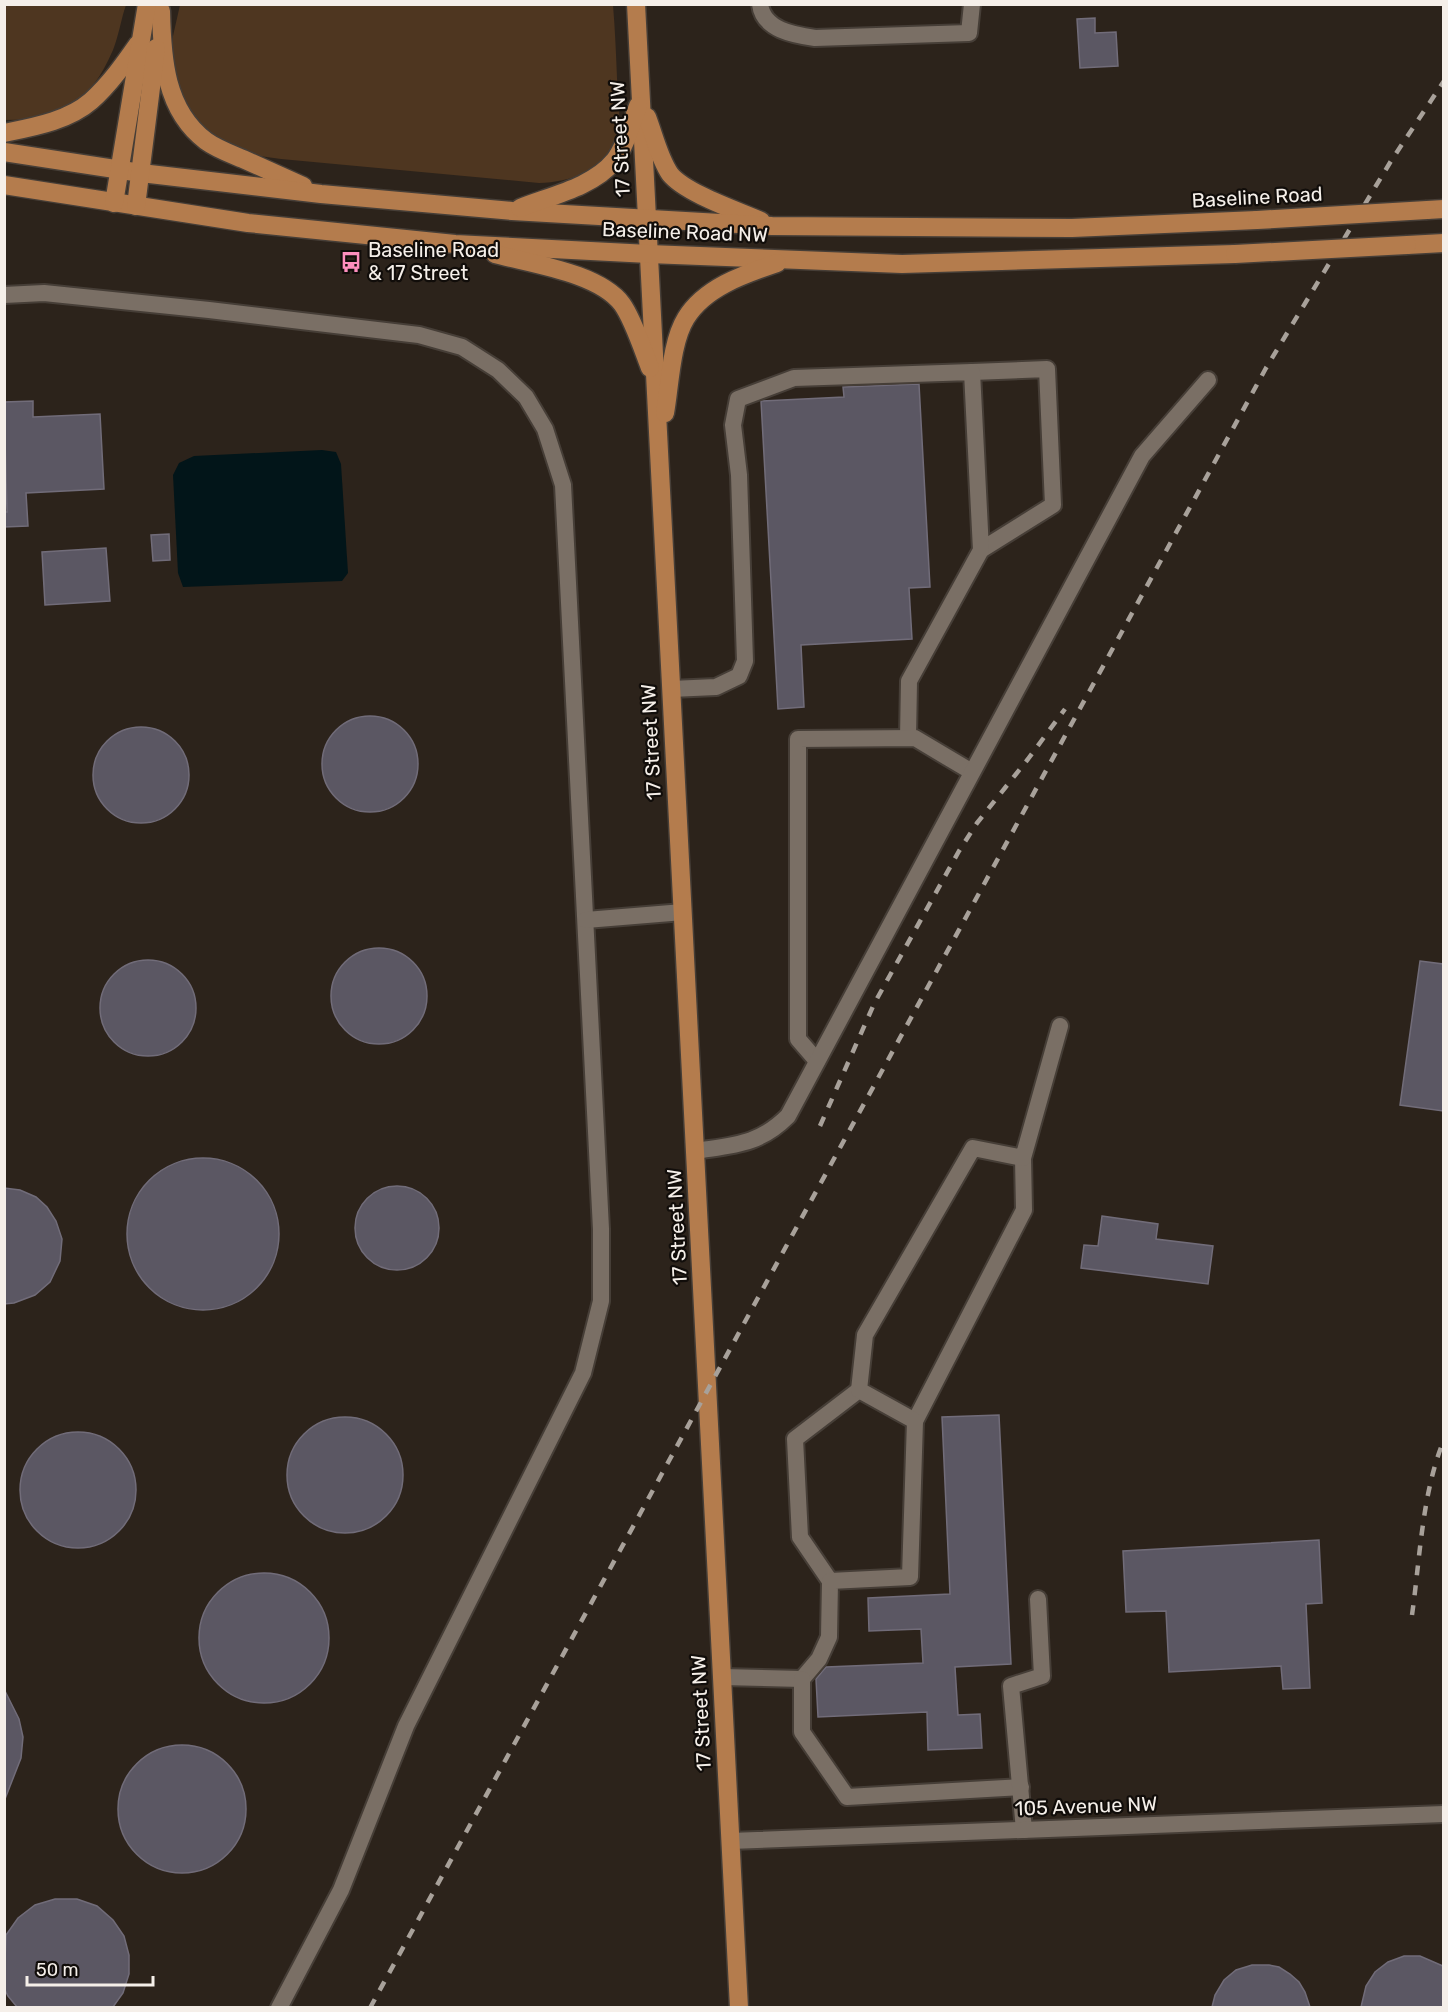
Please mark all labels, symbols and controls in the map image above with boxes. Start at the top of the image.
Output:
street label: 17 Street NW [605,80,635,198]
street label: Baseline Road [1191,182,1323,212]
street label: Baseline Road NW [602,217,768,247]
place label: Baseline Road & 17 Street [368,238,499,285]
bus stop icon: Baseline Road & 17 Street [339,250,363,274]
street label: 17 Street NW [636,683,666,801]
street label: 17 Street NW [662,1168,692,1286]
street label: 17 Street NW [686,1654,716,1772]
street label: 105 Avenue NW [1014,1792,1158,1820]
scale bar [27,1949,153,1987]
text: 50 m [36,1959,79,1981]

